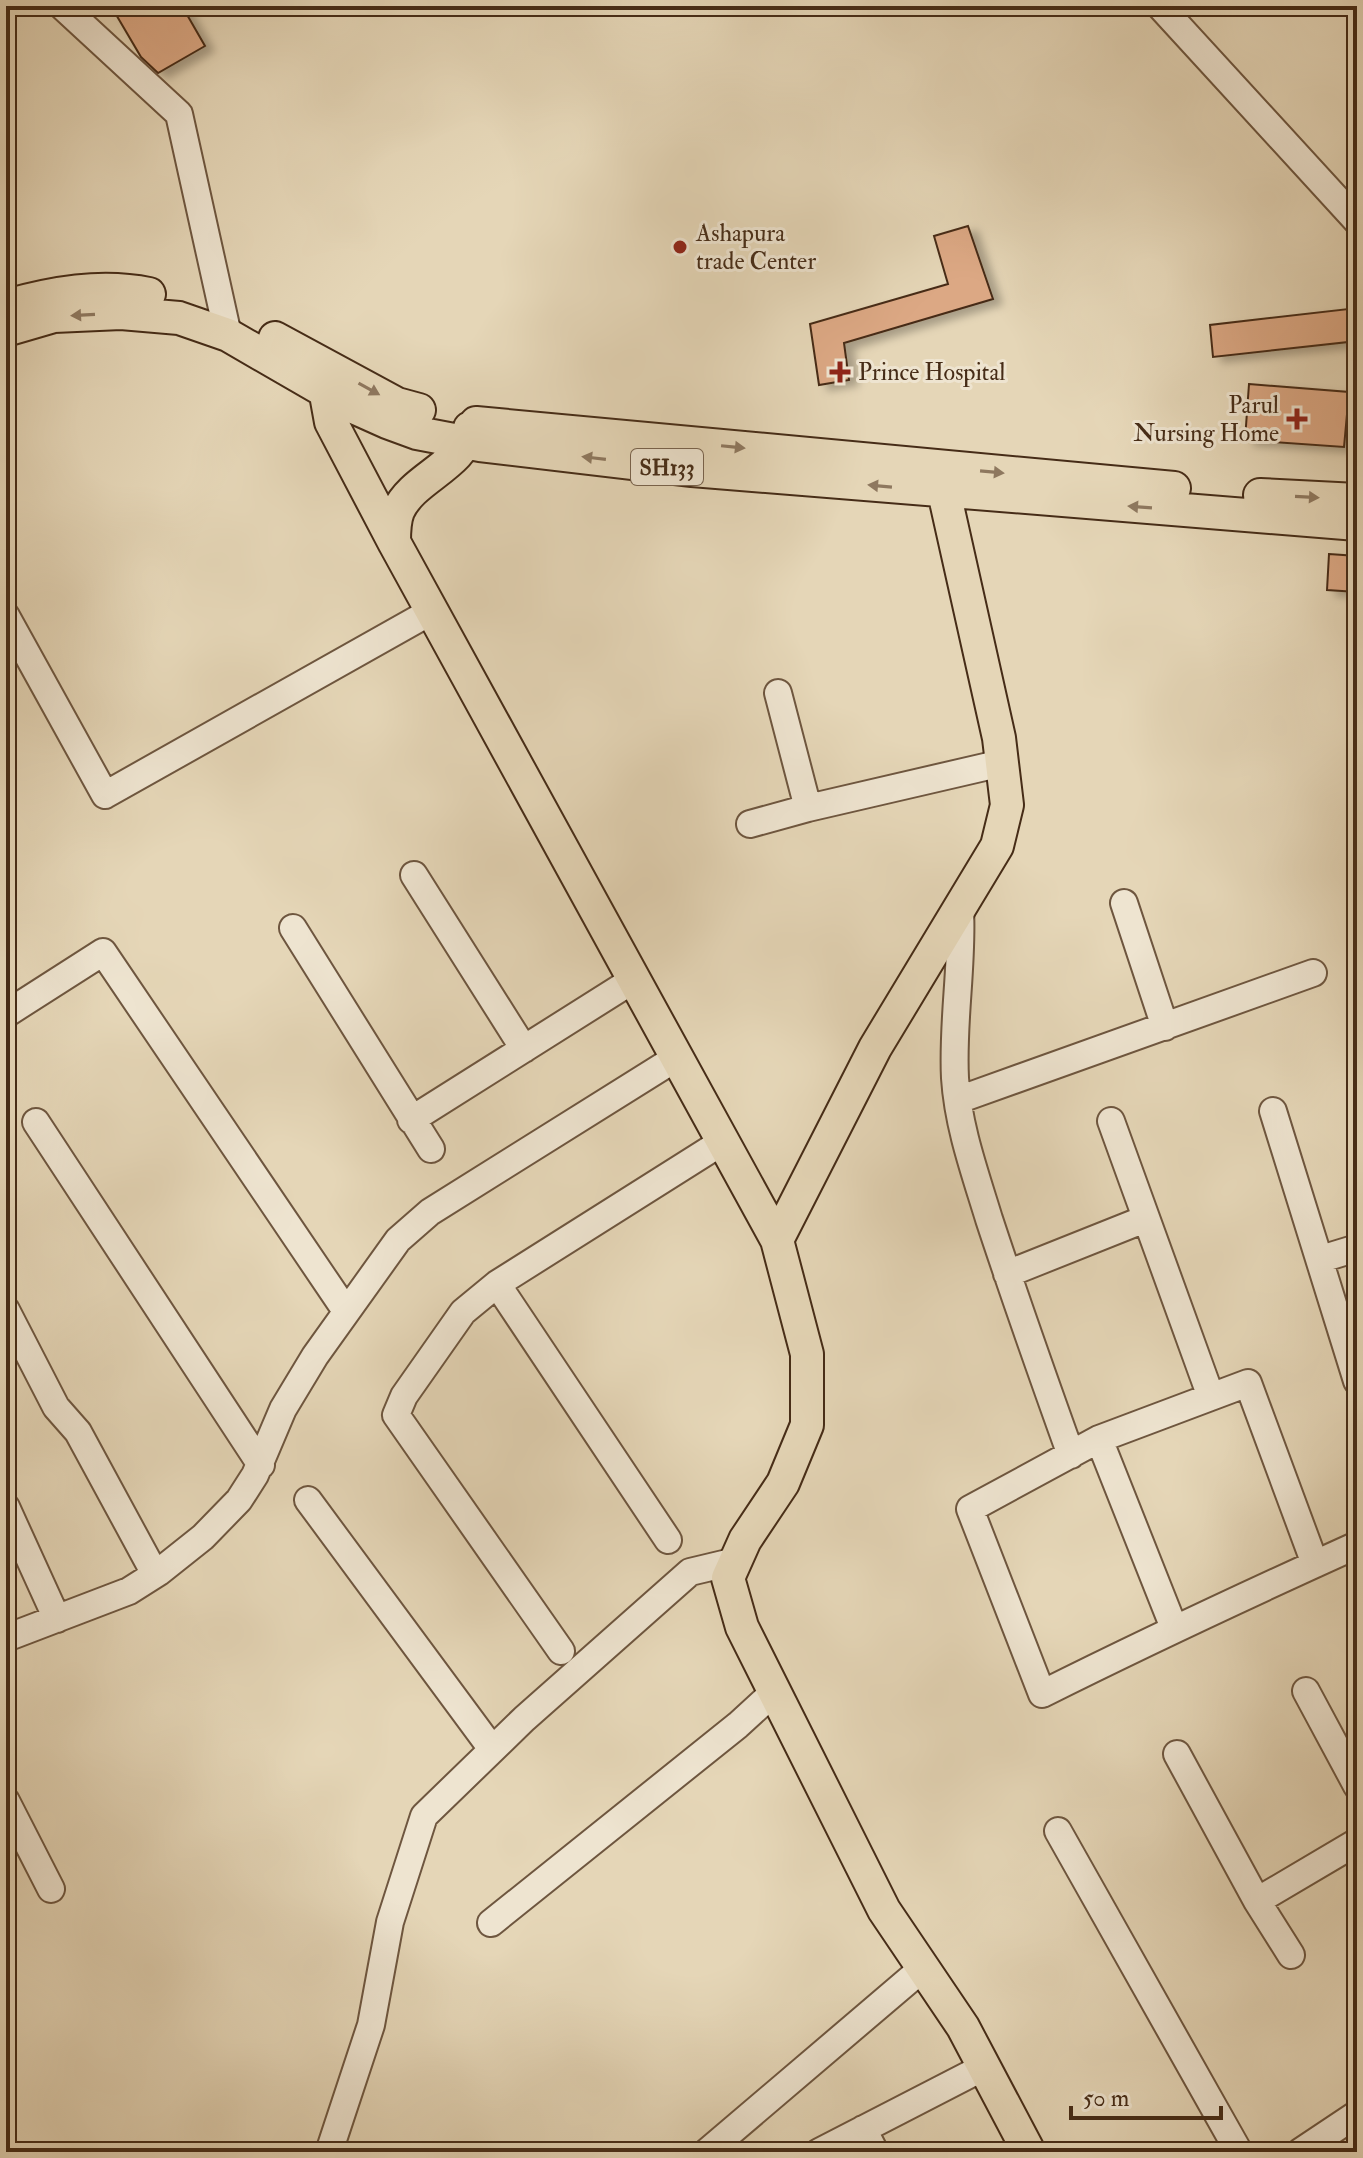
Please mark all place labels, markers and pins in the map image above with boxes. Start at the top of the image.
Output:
place label: Ashapura trade Center [695,218,816,277]
marker: Ashapura trade Center [671,238,689,256]
place label: Prince Hospital [858,357,1005,388]
marker: Prince Hospital [829,361,851,383]
place label: Parul Nursing Home [1133,390,1279,449]
marker: Parul Nursing Home [1286,408,1308,430]

